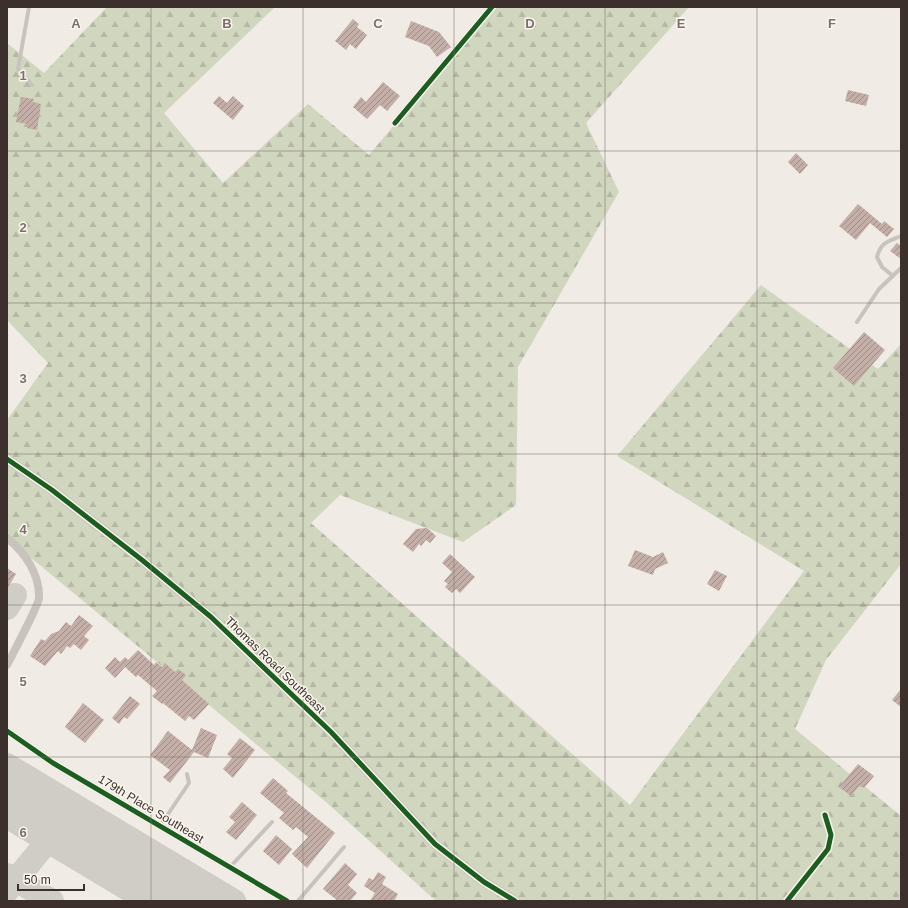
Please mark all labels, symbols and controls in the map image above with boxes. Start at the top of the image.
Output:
text: A [71,16,81,31]
text: B [222,16,232,31]
text: C [373,16,383,31]
text: D [525,16,535,31]
text: E [677,16,686,31]
text: F [828,16,836,31]
text: 1 [19,68,27,83]
text: 2 [19,220,27,235]
text: 3 [19,371,27,386]
text: 4 [19,522,27,537]
street label: Thomas Road Southeast [222,614,328,717]
text: 5 [19,674,27,689]
street label: 179th Place Southeast [96,772,207,846]
text: 6 [19,825,27,840]
scale bar [18,866,84,892]
text: 50 m [24,873,51,887]

